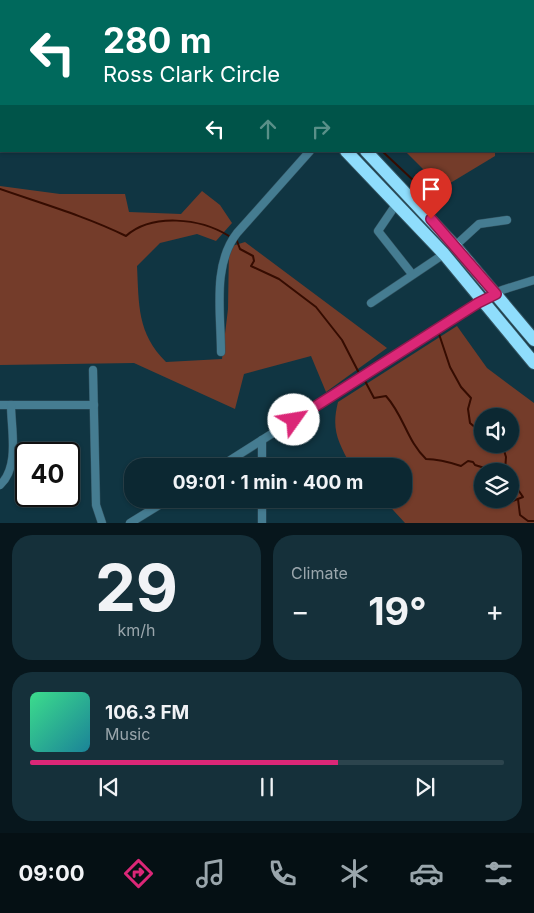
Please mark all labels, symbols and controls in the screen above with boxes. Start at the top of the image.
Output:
text: 280 m [103,19,212,61]
icon: left [20,20,85,85]
text: Ross Clark Circle [103,61,280,87]
icon: left [201,115,229,143]
icon: ahead [254,115,282,143]
icon: right [307,115,335,143]
pin [410,168,452,219]
icon: arrive [417,175,445,203]
position arrow [267,393,319,445]
map controls [474,408,519,508]
button: sound [474,408,519,453]
speed limit sign: 40 [15,442,80,507]
button: layers [474,463,519,508]
text: 09:01 · 1 min · 400 m [173,471,363,494]
text: 29 [95,548,178,627]
text: Climate [291,563,348,583]
text: 19° [368,588,427,634]
text: − [291,594,310,628]
text: + [485,594,504,628]
text: km/h [117,620,156,640]
text: 106.3 FM [105,701,189,724]
text: Music [105,724,150,744]
icon: previous [95,773,123,801]
icon: pause [253,773,281,801]
icon: next [411,773,439,801]
icon: directions [121,856,156,891]
icon: music [193,856,228,891]
icon: phone [265,856,300,891]
icon: climate [337,856,372,891]
icon: car [409,856,444,891]
icon: filters [481,856,516,891]
text: 09:00 [18,860,85,886]

